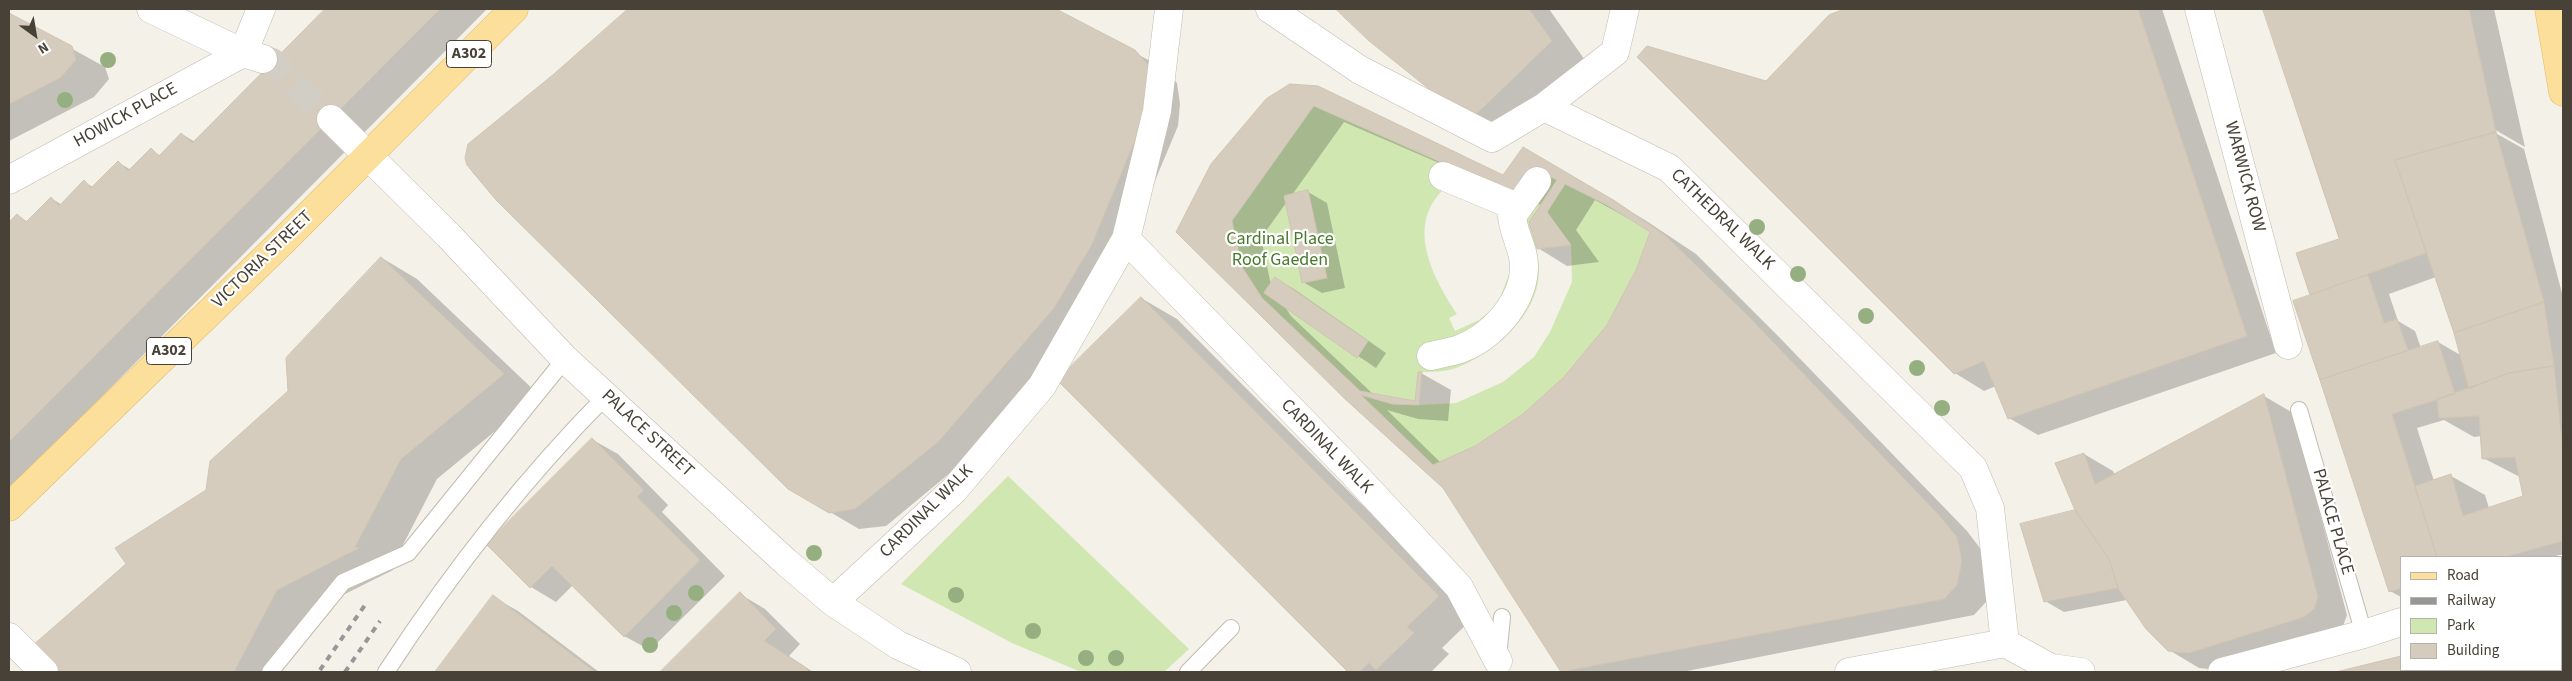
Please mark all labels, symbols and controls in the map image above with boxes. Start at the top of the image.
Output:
north arrow [10,10,60,60]
text: N [34,37,52,59]
road number: A302 [446,41,492,68]
street label: HOWICK PLACE [70,79,182,153]
street label: WARWICK ROW [2219,119,2269,235]
street label: CATHEDRAL WALK [1665,165,1779,275]
street label: VICTORIA STREET [208,207,318,313]
park label: Cardinal Place Roof Gaeden [1226,229,1334,272]
road number: A302 [146,338,192,364]
street label: PALACE STREET [596,386,698,482]
street label: CARDINAL WALK [1276,395,1376,499]
street label: CARDINAL WALK [876,461,978,563]
street label: PALACE PLACE [2307,467,2357,577]
legend [2400,556,2562,671]
text: Road [2447,565,2479,586]
text: Railway [2447,590,2496,611]
text: Park [2447,615,2475,636]
text: Building [2447,640,2499,661]

